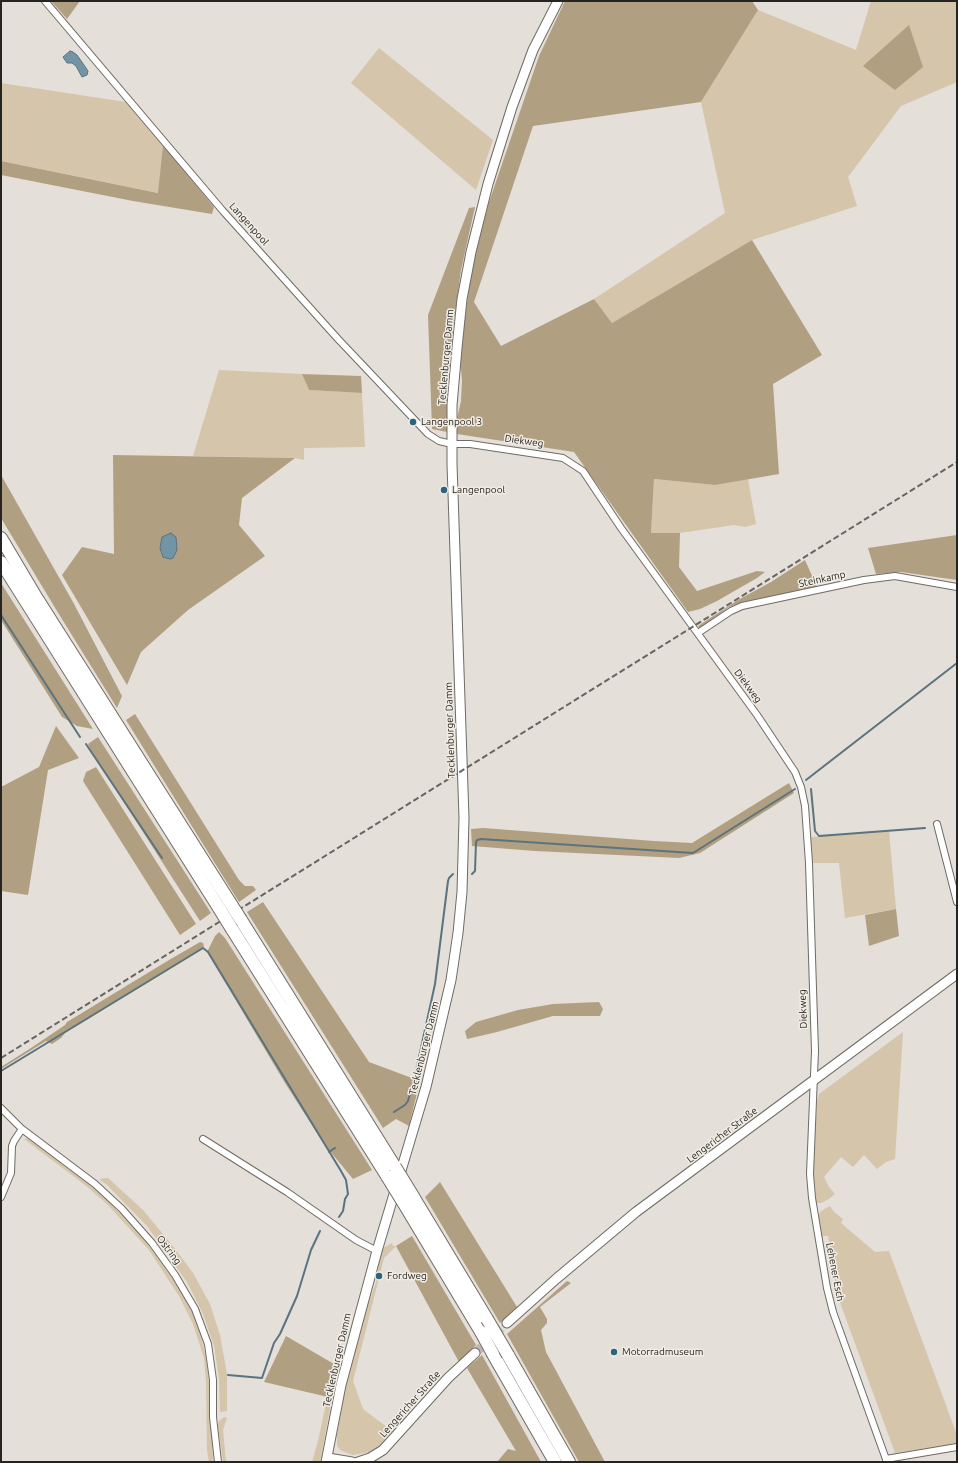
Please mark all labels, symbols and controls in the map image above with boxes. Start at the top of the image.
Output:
street label: Langenpool [227,200,271,248]
street label: Tecklenburger Damm [436,309,456,405]
place label: Langenpool 3 [421,416,482,428]
marker: Langenpool 3 [408,417,418,427]
street label: Diekweg [504,432,544,450]
place label: Langenpool [452,484,505,496]
marker: Langenpool [439,485,449,495]
street label: Steinkamp [798,568,846,590]
street label: Diekweg [732,667,764,705]
street label: Tecklenburger Damm [442,682,458,778]
street label: Diekweg [796,989,810,1029]
street label: Tecklenburger Damm [407,1000,441,1096]
street label: Lengericher Straße [684,1105,760,1165]
street label: Ostring [154,1233,184,1267]
street label: Lehener Esch [823,1242,847,1302]
place label: Fordweg [387,1270,427,1282]
marker: Fordweg [374,1271,384,1281]
street label: Tecklenburger Damm [320,1312,354,1408]
place label: Motorradmuseum [622,1346,703,1358]
marker: Motorradmuseum [609,1347,619,1357]
street label: Lengericher Straße [377,1368,443,1440]

